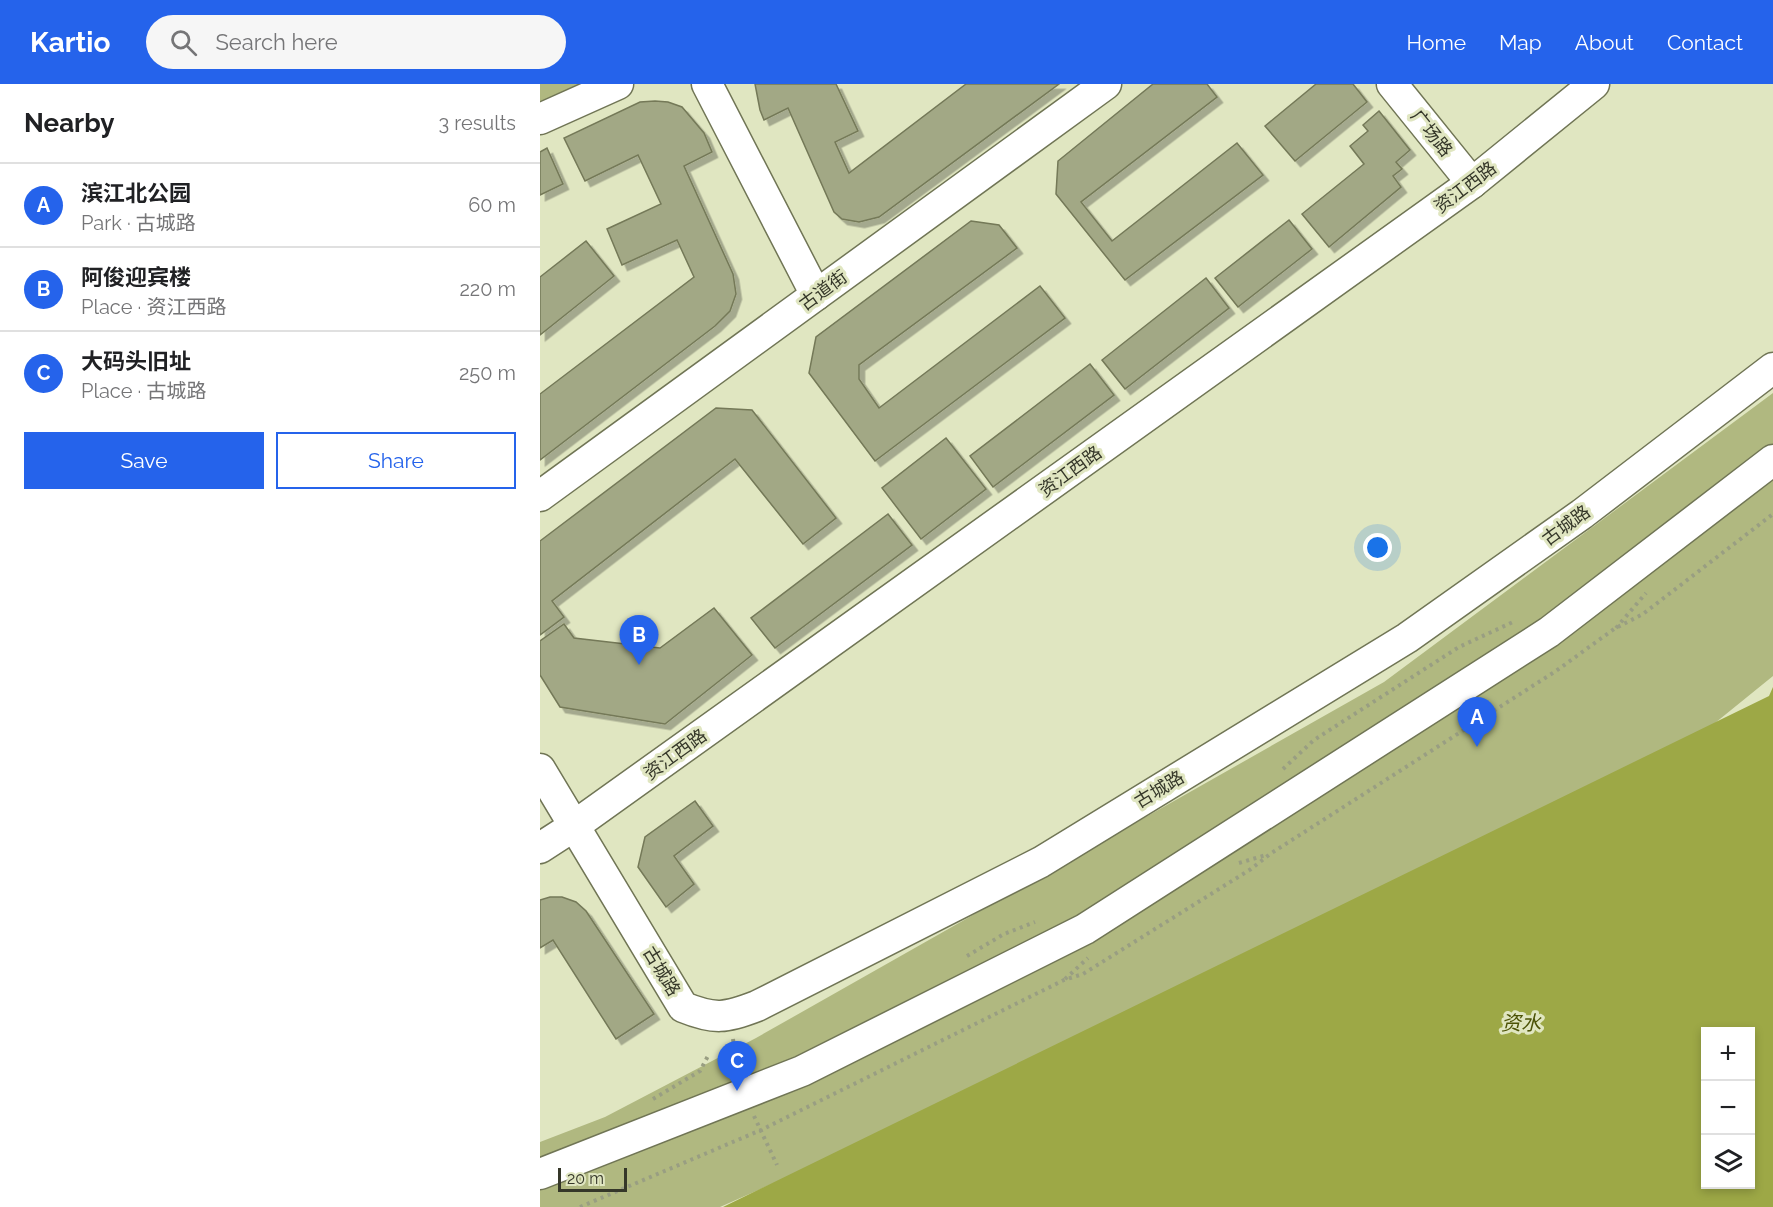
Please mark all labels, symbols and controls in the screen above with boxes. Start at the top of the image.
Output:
search box [146,15,566,69]
text: Kartio [30,26,110,59]
icon: search [167,26,200,59]
text: Search here [215,29,338,55]
text: Home [1407,30,1466,55]
text: Map [1499,30,1542,55]
text: About [1575,30,1634,55]
text: Contact [1667,30,1743,55]
street label: 广场路 [1407,105,1457,161]
text: Nearby [24,108,114,138]
text: 3 results [438,111,516,135]
street label: 资江西路 [1430,157,1500,217]
text: 滨江北公园 [81,180,191,206]
text: A [37,193,50,217]
text: 60 m [468,193,516,217]
text: Park · 古城路 [81,211,196,235]
text: 阿俊迎宾楼 [81,264,191,290]
street label: 古道街 [795,266,851,314]
text: B [37,277,50,301]
text: 220 m [459,277,516,301]
text: Place · 资江西路 [81,295,226,319]
text: 大码头旧址 [81,348,191,374]
text: C [37,361,50,385]
text: 250 m [459,361,516,385]
text: Place · 古城路 [81,379,206,403]
button: Save [24,432,264,489]
button: Share [276,432,516,489]
street label: 资江西路 [1035,441,1105,501]
street label: 古城路 [1538,501,1594,549]
your location [1363,533,1392,562]
pin: B [620,616,658,665]
pin: A [1458,698,1496,747]
street label: 资江西路 [640,724,710,784]
street label: 古城路 [1130,766,1188,812]
street label: 古城路 [639,942,685,1000]
water label: 资水 [1501,1011,1542,1035]
map controls [1701,1027,1755,1189]
button: + [1701,1027,1755,1081]
pin: C [718,1042,756,1091]
button: − [1701,1081,1755,1135]
button: layers [1701,1135,1755,1189]
scale bar [558,1165,627,1192]
text: 20 m [567,1169,604,1188]

